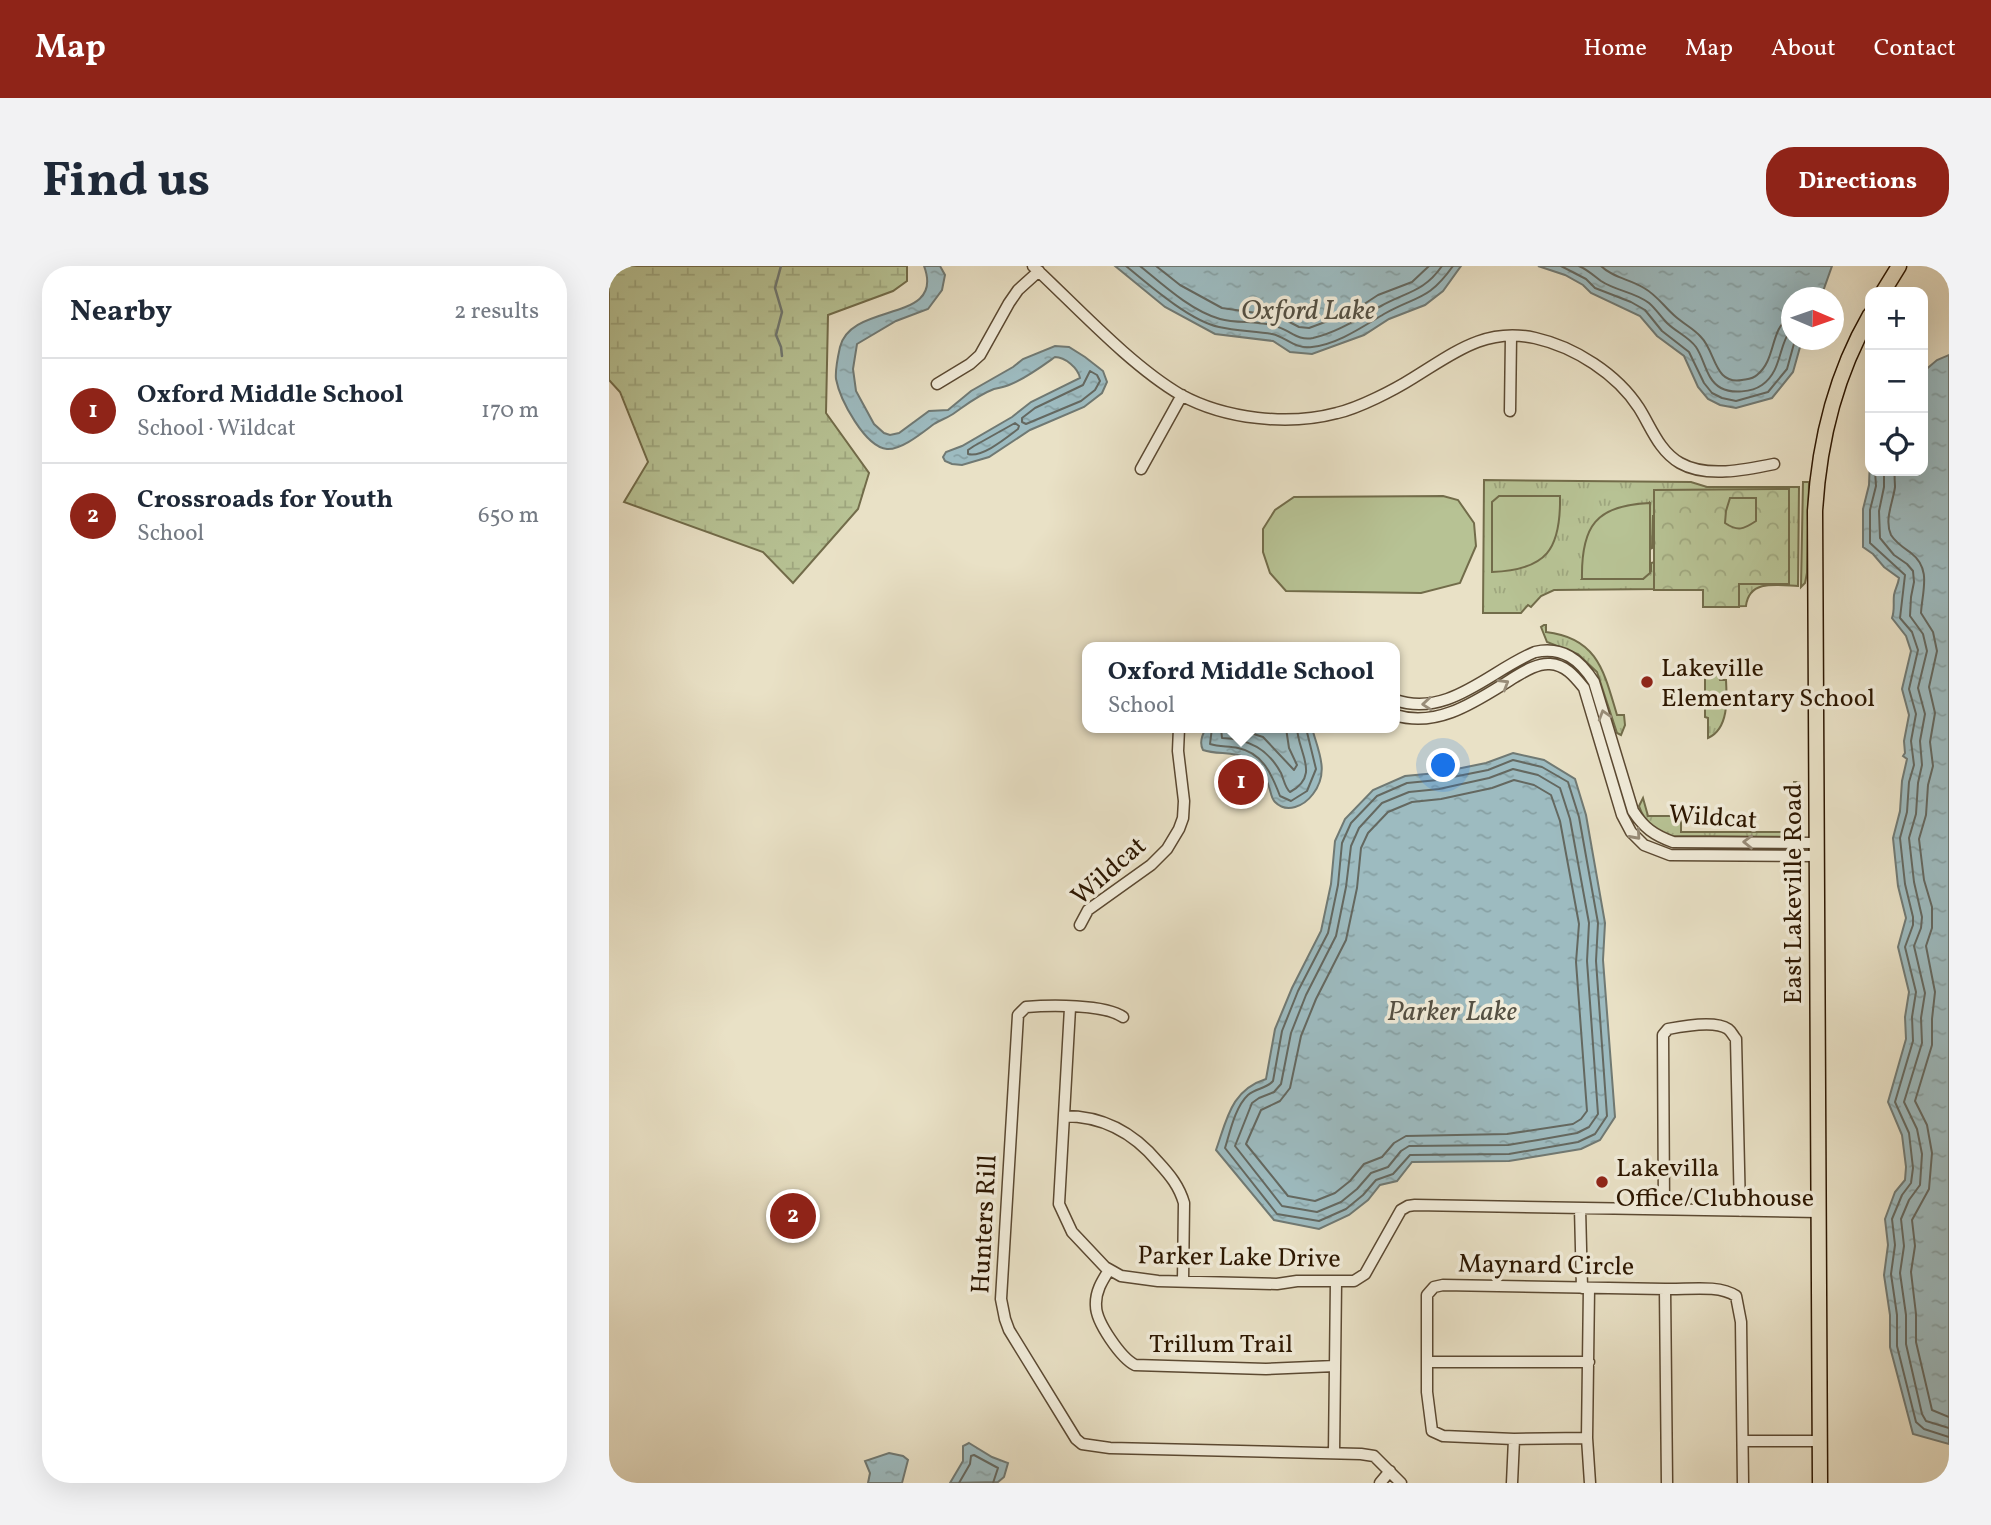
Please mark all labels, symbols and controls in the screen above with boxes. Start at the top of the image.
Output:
text: Map [35,26,106,72]
text: Home [1583,32,1647,66]
text: Map [1685,32,1733,66]
text: About [1771,32,1836,66]
text: Contact [1874,32,1956,66]
button: Directions [1766,147,1949,217]
text: Find us [42,148,210,217]
north arrow [1781,287,1844,350]
map controls [1865,287,1928,476]
button: + [1865,287,1928,350]
text: Nearby [70,291,172,333]
water label: Oxford Lake [1241,292,1375,331]
text: 2 results [454,296,539,328]
button: − [1865,350,1928,413]
text: Oxford Middle School [137,377,404,413]
text: 1 [88,395,98,427]
text: 170 m [481,395,539,427]
text: School · Wildcat [137,413,296,445]
button: locate [1865,413,1928,476]
text: Crossroads for Youth [137,482,393,518]
text: 2 [87,500,99,532]
text: 650 m [478,500,539,532]
text: School [137,518,204,550]
popup [1082,642,1400,733]
place label: Lakeville Elementary School [1661,651,1875,717]
text: Oxford Middle School [1108,654,1374,690]
marker: Lakeville Elementary School [1639,674,1655,690]
one-way arrow [1496,680,1509,693]
text: School [1108,690,1175,722]
one-way arrow [1421,696,1432,711]
one-way arrow [1597,709,1612,721]
your location [1426,748,1460,782]
pin: 1 [1218,756,1264,808]
street label: East Lakeville Road [1776,784,1812,1004]
street label: Wildcat [1667,797,1758,839]
one-way arrow [1628,827,1640,840]
street label: Wildcat [1064,829,1155,914]
one-way arrow [1742,834,1753,850]
water label: Parker Lake [1387,993,1517,1032]
place label: Lakevilla Office/Clubhouse [1616,1151,1814,1217]
street label: Hunters Rill [963,1154,1007,1295]
marker: Lakevilla Office/Clubhouse [1594,1174,1610,1190]
pin: 2 [770,1190,816,1242]
street label: Parker Lake Drive [1137,1238,1341,1278]
street label: Maynard Circle [1457,1246,1634,1286]
street label: Trillum Trail [1149,1327,1293,1363]

